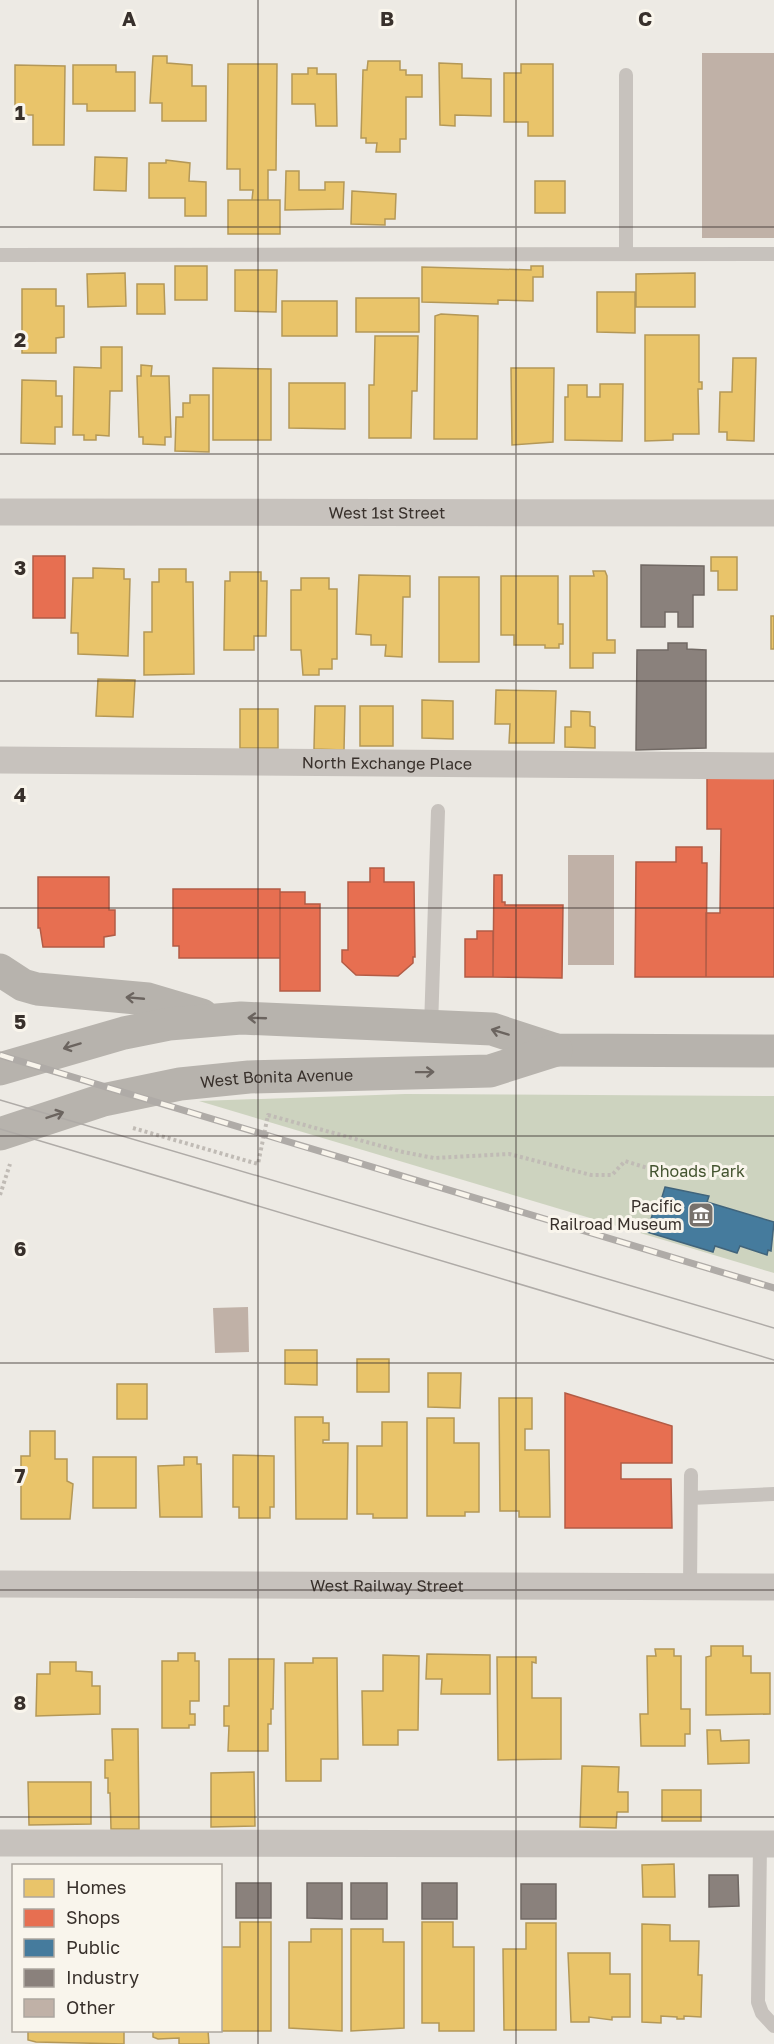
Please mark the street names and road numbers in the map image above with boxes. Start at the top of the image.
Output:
street label: West 1st Street [328,502,446,523]
street label: North Exchange Place [302,752,472,774]
street label: West Bonita Avenue [199,1064,353,1092]
street label: West Railway Street [310,1575,464,1596]

